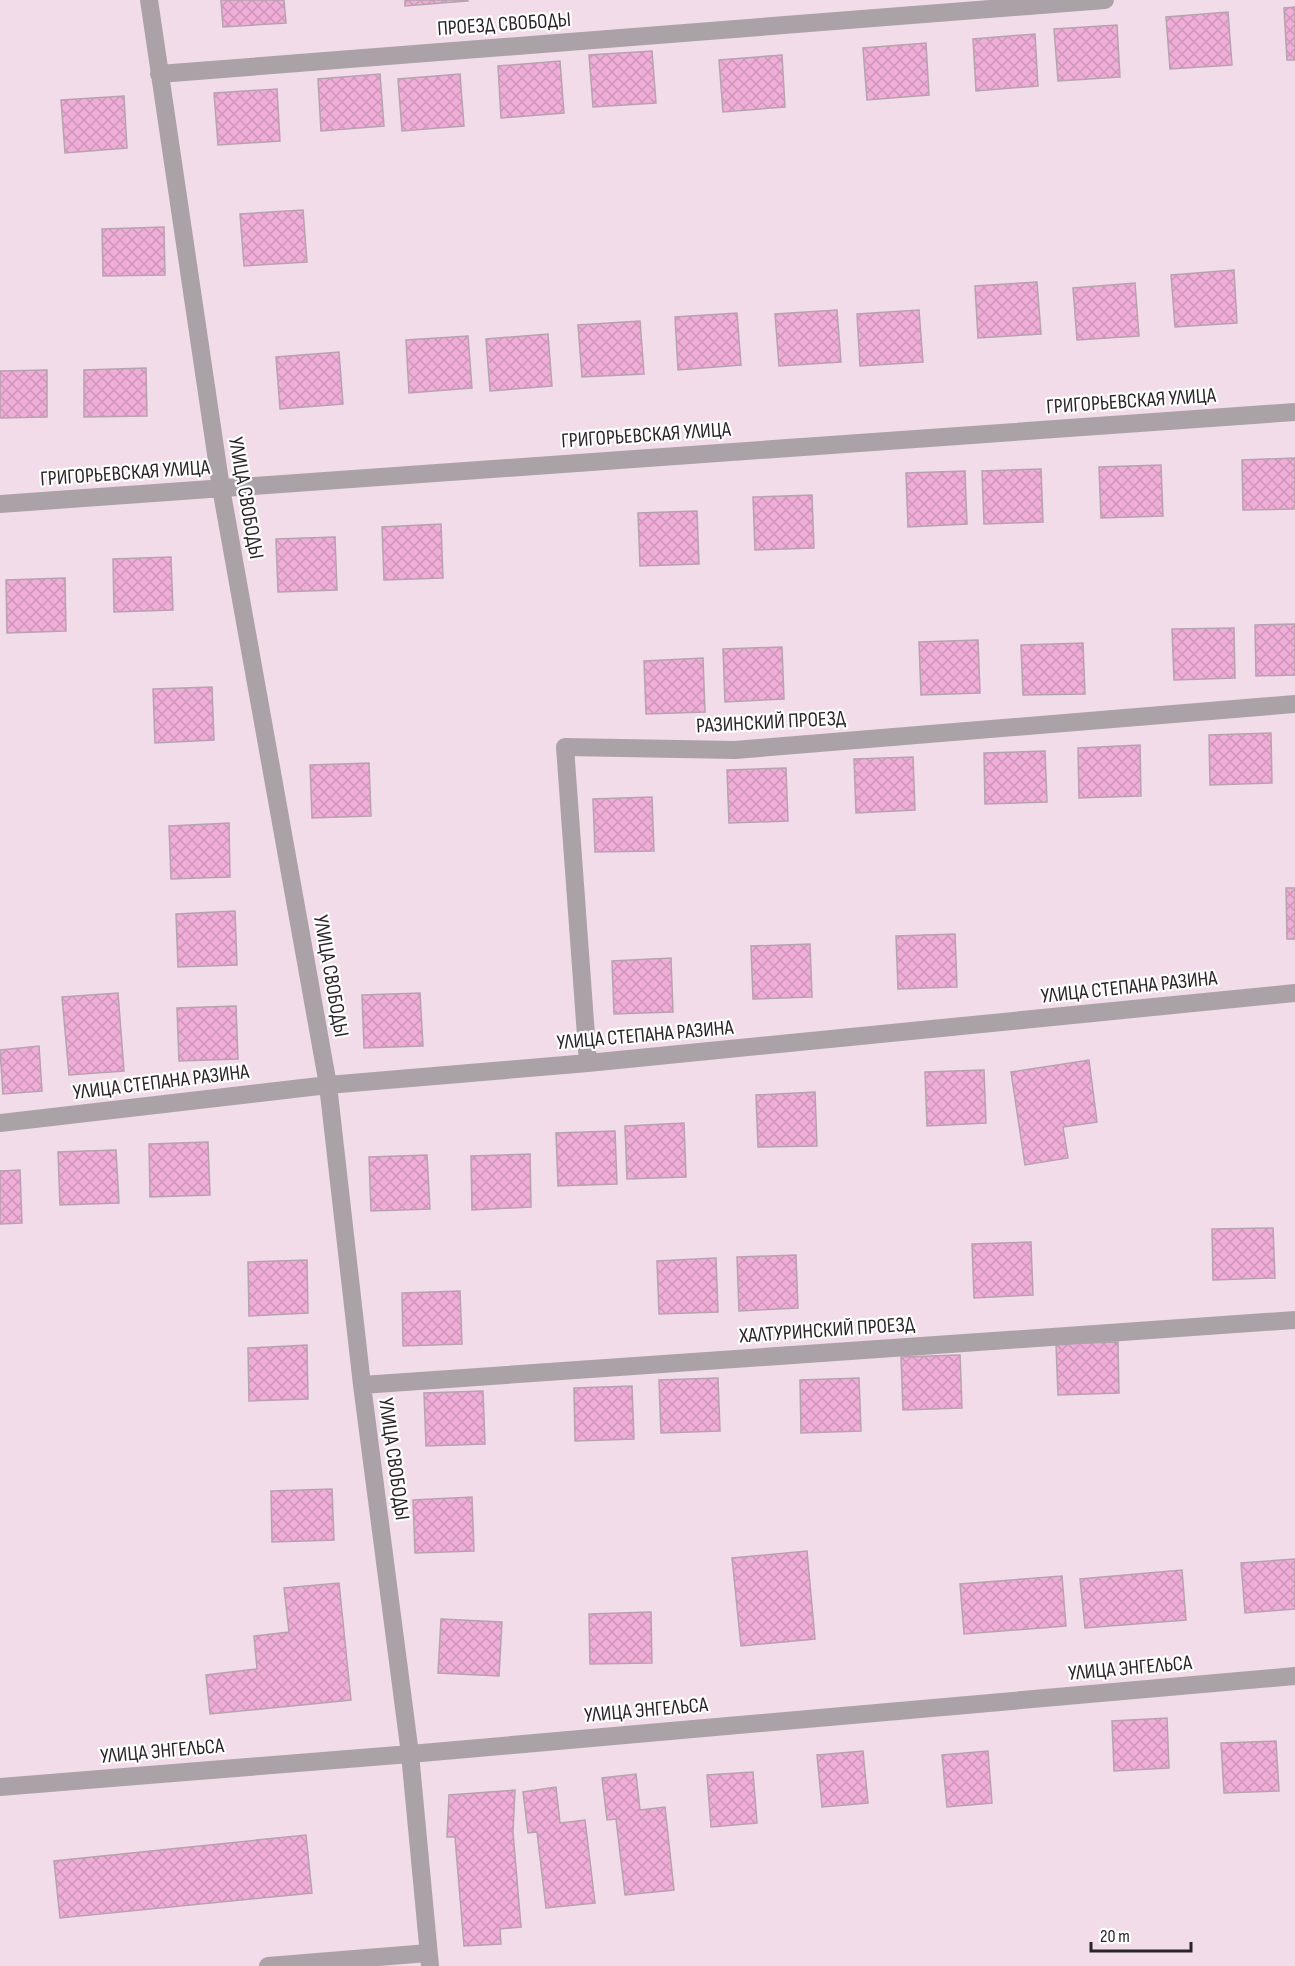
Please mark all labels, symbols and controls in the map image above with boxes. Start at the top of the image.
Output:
street label: ПРОЕЗД СВОБОДЫ [436,7,572,41]
street label: ГРИГОРЬЕВСКАЯ УЛИЦА [1045,383,1218,419]
street label: ГРИГОРЬЕВСКАЯ УЛИЦА [560,417,733,453]
street label: УЛИЦА СВОБОДЫ [223,435,269,561]
street label: ГРИГОРЬЕВСКАЯ УЛИЦА [39,455,212,491]
street label: РАЗИНСКИЙ ПРОЕЗД [696,706,846,738]
street label: УЛИЦА СВОБОДЫ [308,913,354,1039]
street label: УЛИЦА СТЕПАНА РАЗИНА [1040,965,1219,1009]
street label: УЛИЦА СТЕПАНА РАЗИНА [556,1015,735,1055]
street label: УЛИЦА СТЕПАНА РАЗИНА [72,1059,251,1105]
street label: ХАЛТУРИНСКИЙ ПРОЕЗД [737,1311,916,1349]
street label: УЛИЦА СВОБОДЫ [373,1396,415,1522]
street label: УЛИЦА ЭНГЕЛЬСА [1067,1650,1194,1686]
street label: УЛИЦА ЭНГЕЛЬСА [583,1692,710,1728]
street label: УЛИЦА ЭНГЕЛЬСА [99,1733,226,1769]
scale bar [1091,1915,1192,1953]
text: 20 m [1100,1926,1130,1947]

